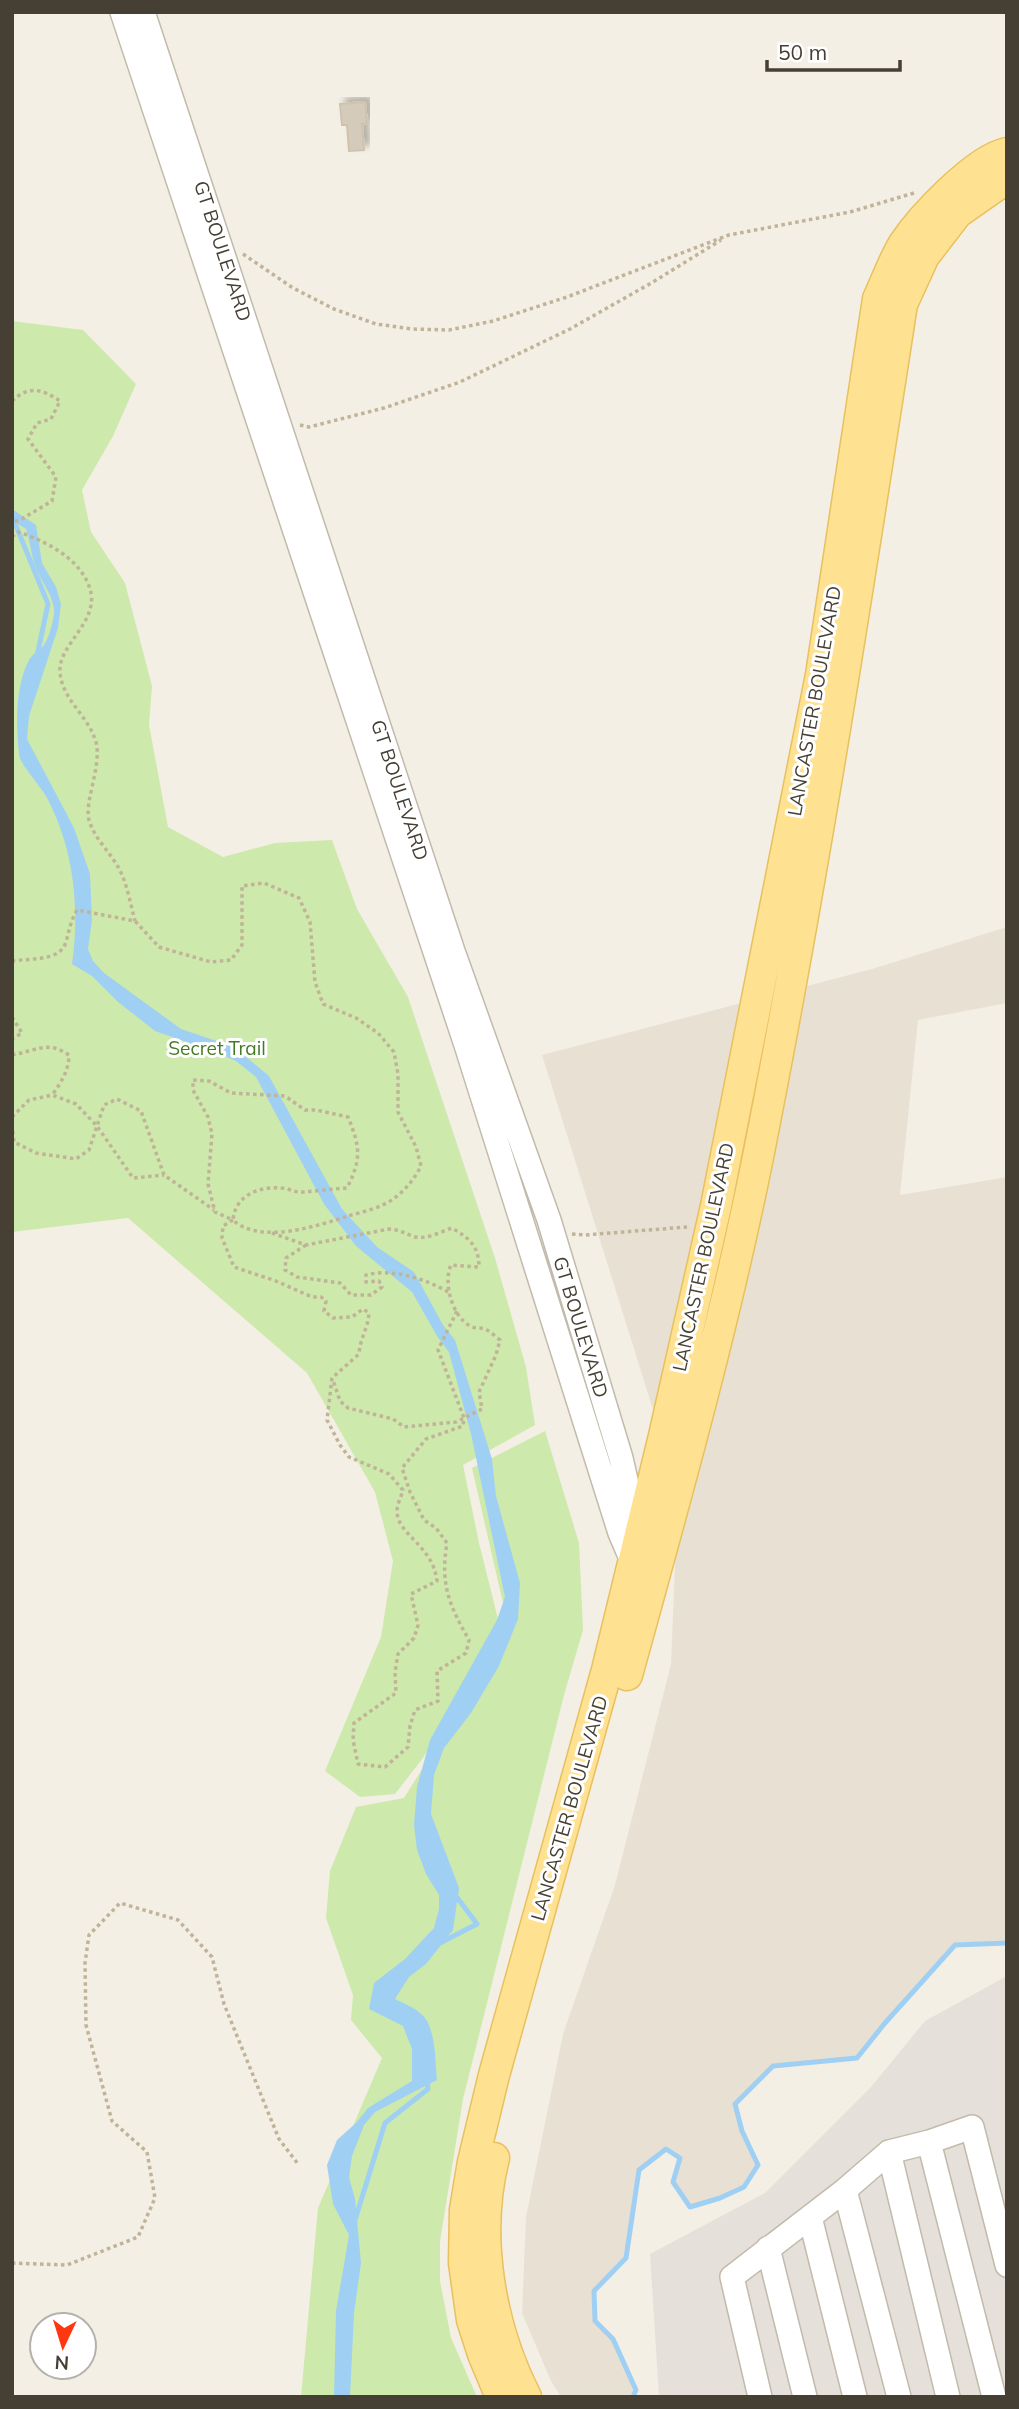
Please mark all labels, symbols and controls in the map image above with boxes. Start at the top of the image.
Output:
scale bar [767,28,900,72]
text: 50 m [778,39,827,65]
street label: GT BOULEVARD [189,178,257,324]
street label: LANCASTER BOULEVARD [782,584,846,818]
street label: GT BOULEVARD [366,717,434,863]
park label: Secret Trail [168,1036,266,1060]
street label: LANCASTER BOULEVARD [667,1140,739,1374]
street label: GT BOULEVARD [548,1253,614,1401]
street label: LANCASTER BOULEVARD [525,1693,613,1923]
north arrow [28,2311,98,2381]
text: N [54,2350,70,2375]

